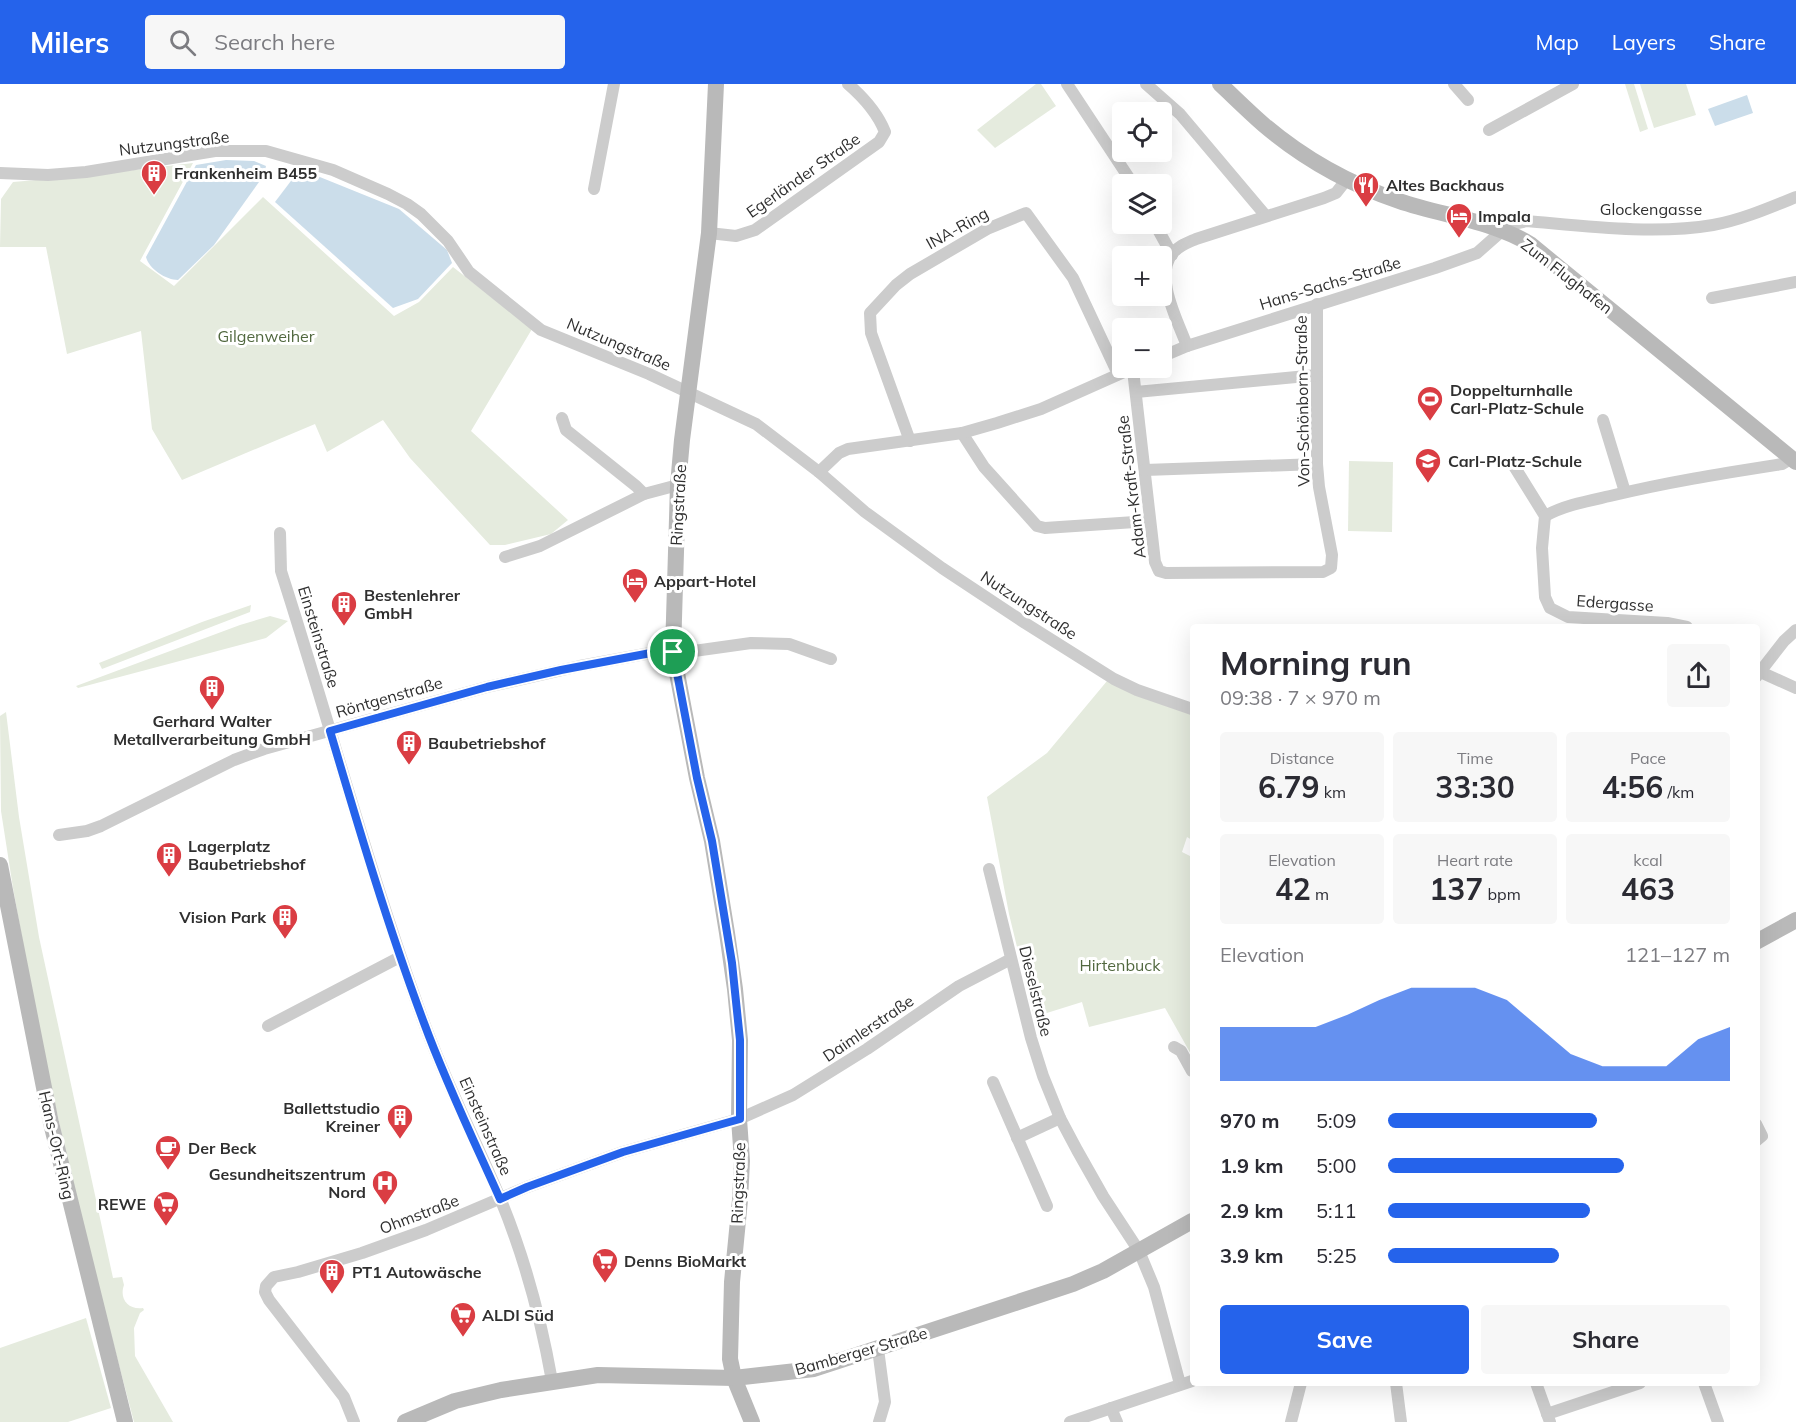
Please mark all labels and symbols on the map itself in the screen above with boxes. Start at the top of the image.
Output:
street label: Nutzungstraße [118,126,230,160]
street label: Egerländer Straße [742,128,864,222]
building icon: Frankenheim B455 [139,158,169,196]
place label: Frankenheim B455 [174,163,317,183]
restaurant icon: Altes Backhaus [1351,170,1381,208]
place label: Altes Backhaus [1386,175,1504,195]
street label: Glockengasse [1600,199,1702,219]
hotel icon: Impala [1444,201,1474,239]
street label: INA-Ring [922,203,992,253]
place label: Impala [1478,206,1531,226]
street label: Zum Flughafen [1517,234,1617,318]
street label: Hans-Sachs-Straße [1257,252,1403,314]
street label: Nutzungstraße [564,313,674,375]
street label: Von-Schönborn-Straße [1291,315,1313,487]
park label: Gilgenweiher [217,326,315,346]
place label: Doppelturnhalle Carl-Platz-Schule [1450,380,1584,418]
sports icon: Doppelturnhalle Carl-Platz-Schule [1415,384,1445,422]
street label: Adam-Kraft-Straße [1112,414,1150,560]
school or university icon: Carl-Platz-Schule [1413,446,1443,484]
place label: Carl-Platz-Schule [1448,451,1582,471]
street label: Ringstraße [666,464,690,546]
hotel icon: Appart-Hotel [620,566,650,604]
street label: Nutzungstraße [977,566,1081,644]
place label: Appart-Hotel [654,571,756,591]
street label: Einsteinstraße [294,584,344,690]
place label: Bestenlehrer GmbH [364,585,461,623]
building icon: Bestenlehrer GmbH [329,589,359,627]
street label: Edergasse [1576,590,1654,616]
pin [647,626,698,677]
street label: Röntgenstraße [333,672,445,722]
building icon: Gerhard Walter Metallverarbeitung GmbH [197,673,227,711]
place label: Gerhard Walter Metallverarbeitung GmbH [113,711,311,749]
building icon: Baubetriebshof [394,728,424,766]
place label: Baubetriebshof [428,733,546,753]
place label: Lagerplatz Baubetriebshof [188,836,306,874]
building icon: Lagerplatz Baubetriebshof [154,840,184,878]
building icon: Vision Park [270,902,300,940]
place label: Vision Park [178,907,267,927]
street label: Dieselstraße [1015,944,1057,1038]
park label: Hirtenbuck [1080,955,1161,975]
street label: Daimlerstraße [819,990,917,1066]
street label: Einsteinstraße [455,1074,517,1178]
street label: Hans-Ort-Ring [35,1089,79,1201]
place label: Ballettstudio Kreiner [283,1098,381,1136]
building icon: Ballettstudio Kreiner [385,1102,415,1140]
cafe icon: Der Beck [153,1133,183,1171]
place label: Der Beck [188,1138,258,1158]
street label: Ringstraße [727,1142,749,1224]
place label: Gesundheitszentrum Nord [209,1164,366,1202]
hospital icon: Gesundheitszentrum Nord [370,1168,400,1206]
supermarket icon: REWE [151,1189,181,1227]
street label: Ohmstraße [376,1190,462,1238]
place label: REWE [98,1194,146,1214]
supermarket icon: Denns BioMarkt [590,1246,620,1284]
place label: Denns BioMarkt [624,1251,746,1271]
building icon: PT1 Autowäsche [317,1257,347,1295]
place label: PT1 Autowäsche [352,1262,482,1282]
supermarket icon: ALDI Süd [448,1300,478,1338]
place label: ALDI Süd [482,1305,554,1325]
street label: Bamberger Straße [793,1323,929,1379]

